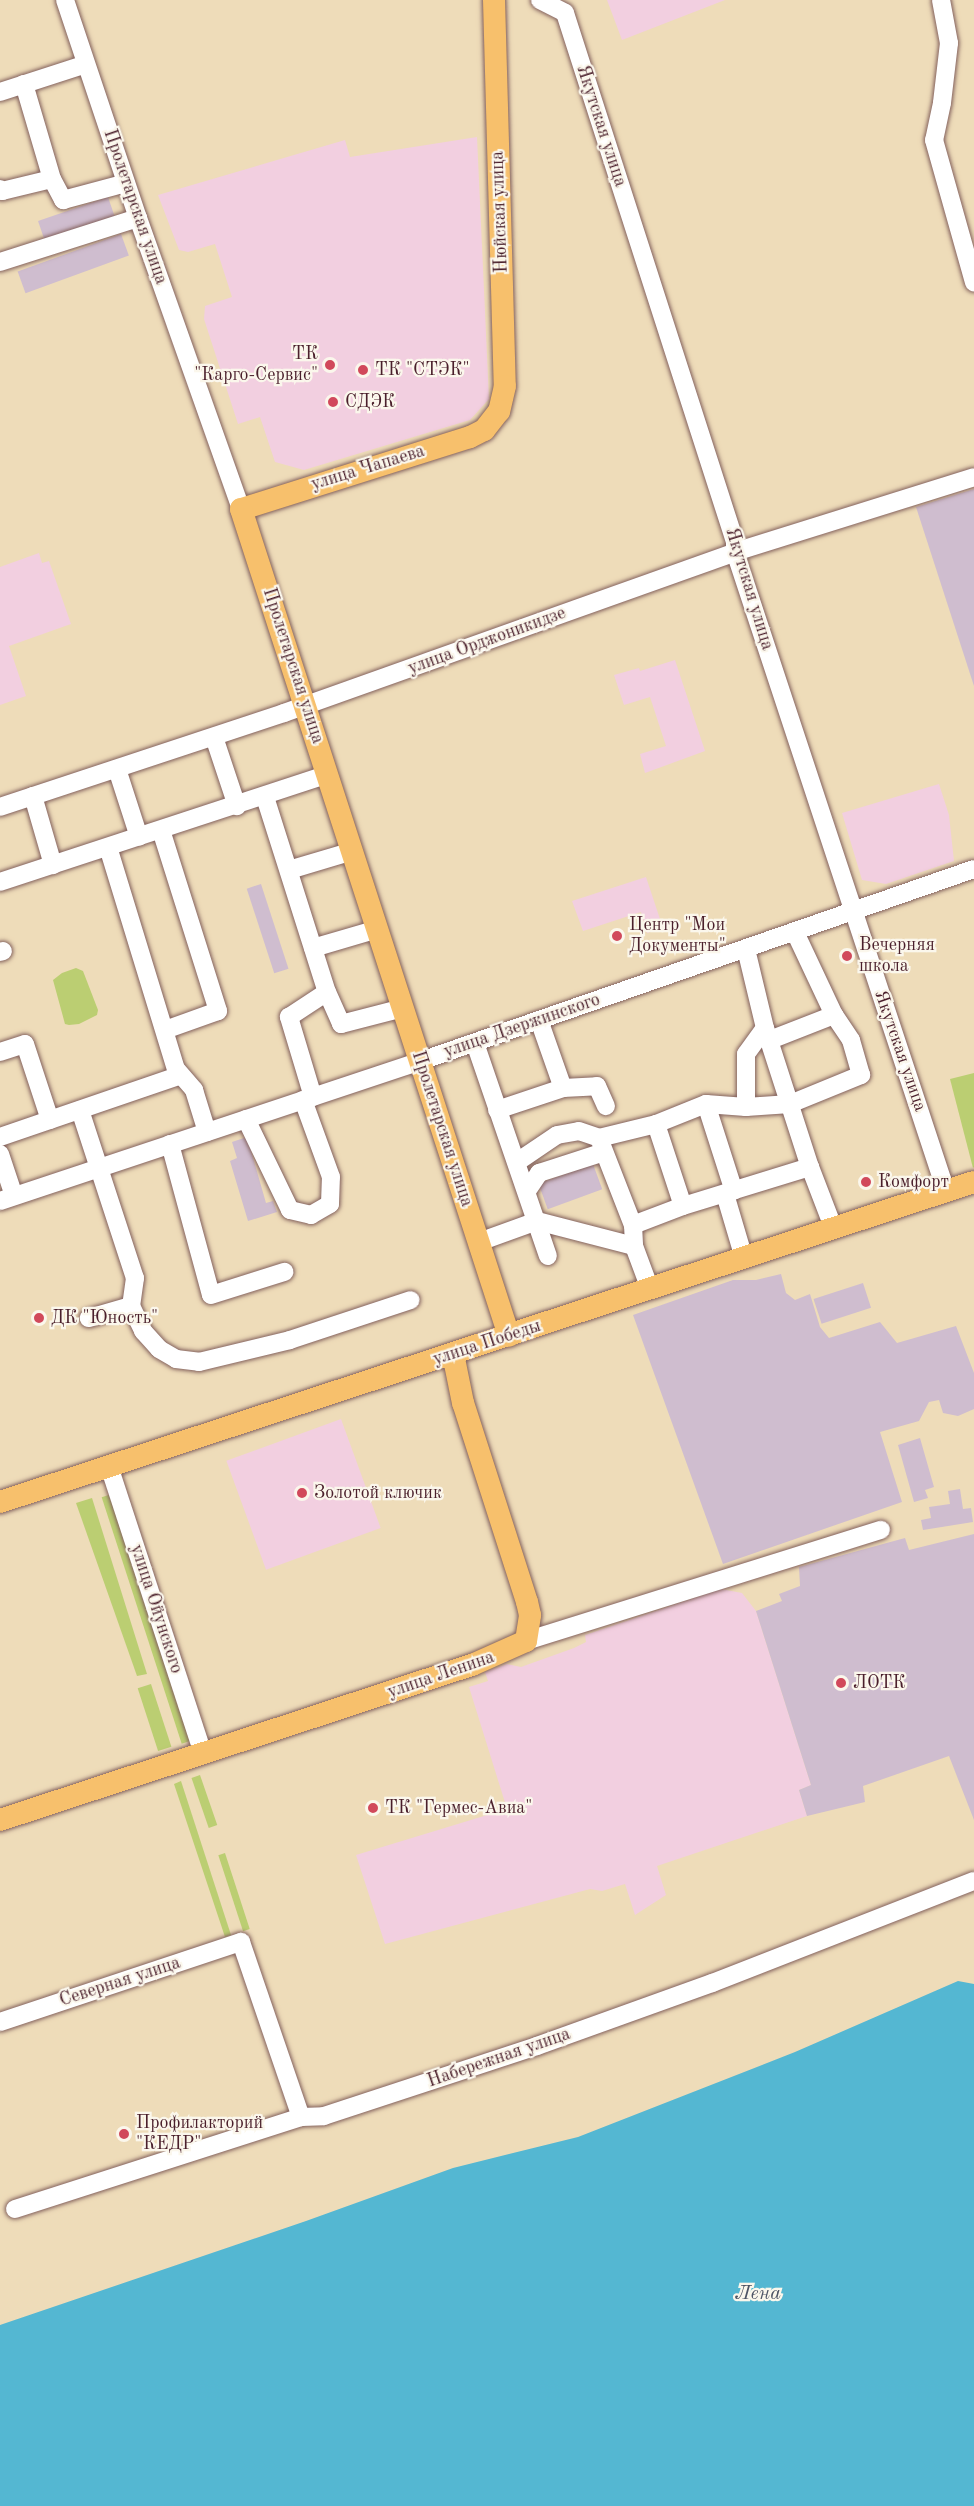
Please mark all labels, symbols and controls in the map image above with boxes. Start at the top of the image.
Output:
street label: Якутская улица [571,62,631,190]
street label: Пролетарская улица [98,127,172,287]
street label: Нюйская улица [487,151,513,273]
place label: ТК "Карго-Сервис" [194,344,318,386]
marker: ТК "Карго-Сервис" [323,358,337,372]
place label: ТК "СТЭК" [375,359,470,381]
marker: ТК "СТЭК" [356,363,370,377]
place label: СДЭК [345,391,395,413]
marker: СДЭК [326,395,340,409]
street label: улица Чапаева [309,440,427,496]
street label: Якутская улица [720,525,778,653]
street label: Пролетарская улица [258,585,328,747]
street label: улица Орджоникидзе [405,602,569,680]
place label: Центр "Мои Документы" [629,915,726,958]
marker: Центр "Мои Документы" [610,929,624,943]
place label: Вечерняя школа [859,935,935,978]
marker: Вечерняя школа [840,949,854,963]
street label: Якутская улица [869,988,931,1114]
street label: улица Дзержинского [441,989,603,1063]
street label: Пролетарская улица [407,1048,477,1210]
place label: Комфорт [878,1171,949,1193]
marker: Комфорт [859,1175,873,1189]
place label: ДК "Юность" [51,1307,158,1329]
marker: ДК "Юность" [32,1311,46,1325]
street label: улица Победы [430,1315,544,1371]
place label: Золотой ключик [314,1482,442,1504]
marker: Золотой ключик [295,1486,309,1500]
street label: улица Ойунского [125,1542,187,1676]
street label: улица Ленина [385,1647,497,1703]
place label: ЛОТК [853,1672,906,1694]
marker: ЛОТК [834,1676,848,1690]
place label: ТК "Гермес-Авиа" [385,1797,532,1819]
marker: ТК "Гермес-Авиа" [366,1801,380,1815]
street label: Северная улица [57,1952,183,2012]
street label: Набережная улица [425,2023,573,2093]
place label: Профилакторий "КЕДР" [136,2113,263,2156]
marker: Профилакторий "КЕДР" [117,2127,131,2141]
water label: Лена [735,2282,781,2306]

